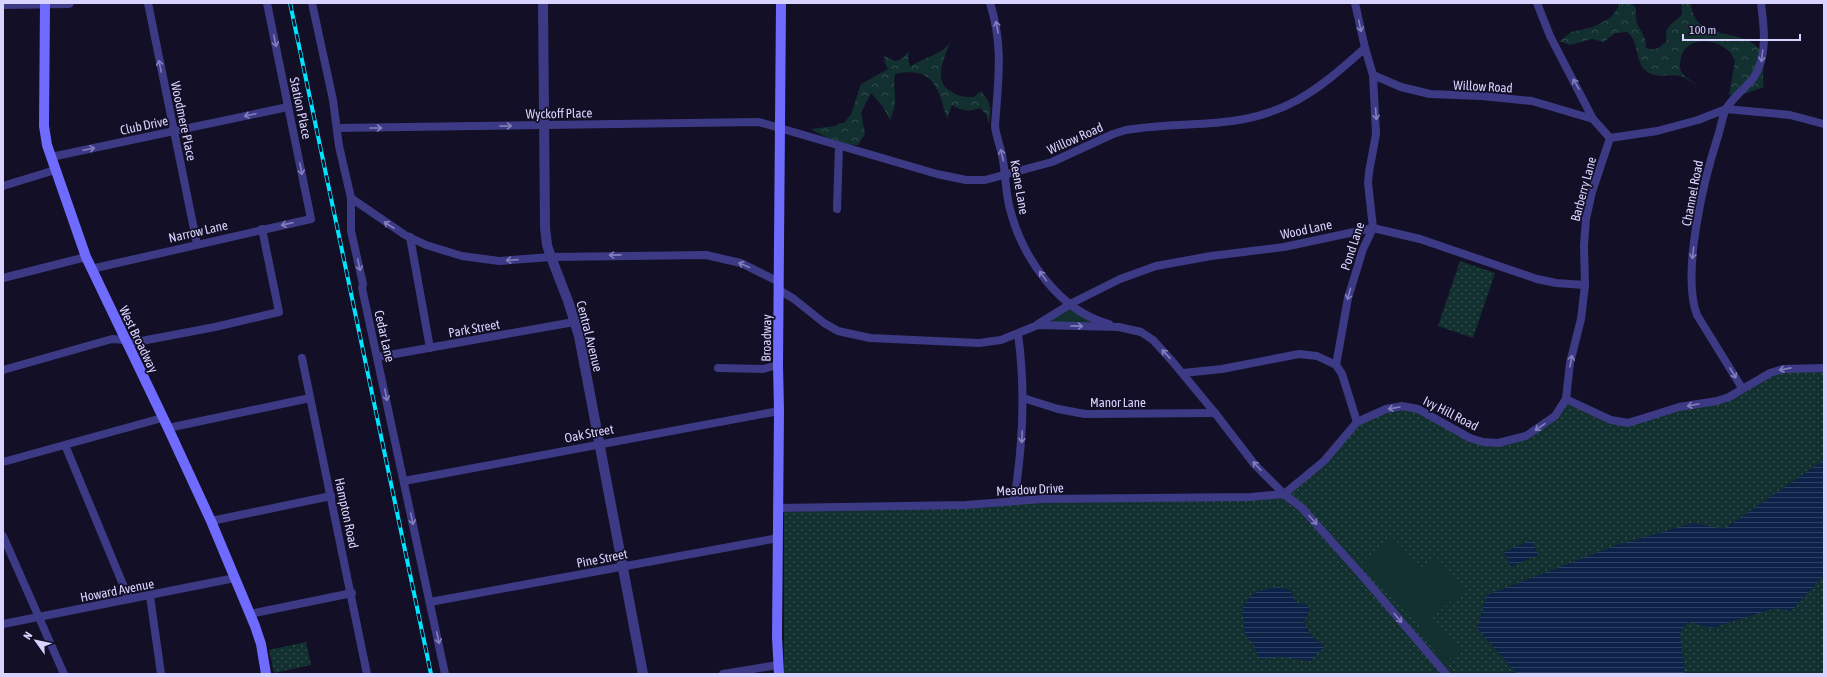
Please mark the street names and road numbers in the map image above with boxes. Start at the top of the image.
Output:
street label: Station Place [287,76,314,140]
street label: Willow Road [1453,77,1513,96]
street label: Woodmere Place [168,80,199,162]
street label: Wyckoff Place [526,105,592,122]
street label: Club Drive [119,113,170,138]
street label: Willow Road [1045,120,1105,157]
street label: Barberry Lane [1568,155,1599,223]
street label: Keene Lane [1007,159,1032,216]
street label: Channel Road [1679,159,1706,227]
street label: Narrow Lane [167,217,229,246]
street label: Wood Lane [1279,217,1333,242]
street label: Pond Lane [1338,220,1367,272]
street label: Central Avenue [573,299,606,373]
street label: West Broadway [116,303,161,376]
street label: Cedar Lane [371,309,398,364]
street label: Broadway [759,314,774,362]
street label: Park Street [447,317,501,340]
street label: Ivy Hill Road [1421,393,1481,434]
street label: Manor Lane [1090,395,1146,410]
street label: Oak Street [563,421,615,446]
street label: Hampton Road [332,476,361,550]
street label: Meadow Drive [996,480,1064,499]
street label: Pine Street [575,546,629,571]
street label: Howard Avenue [79,576,155,605]

